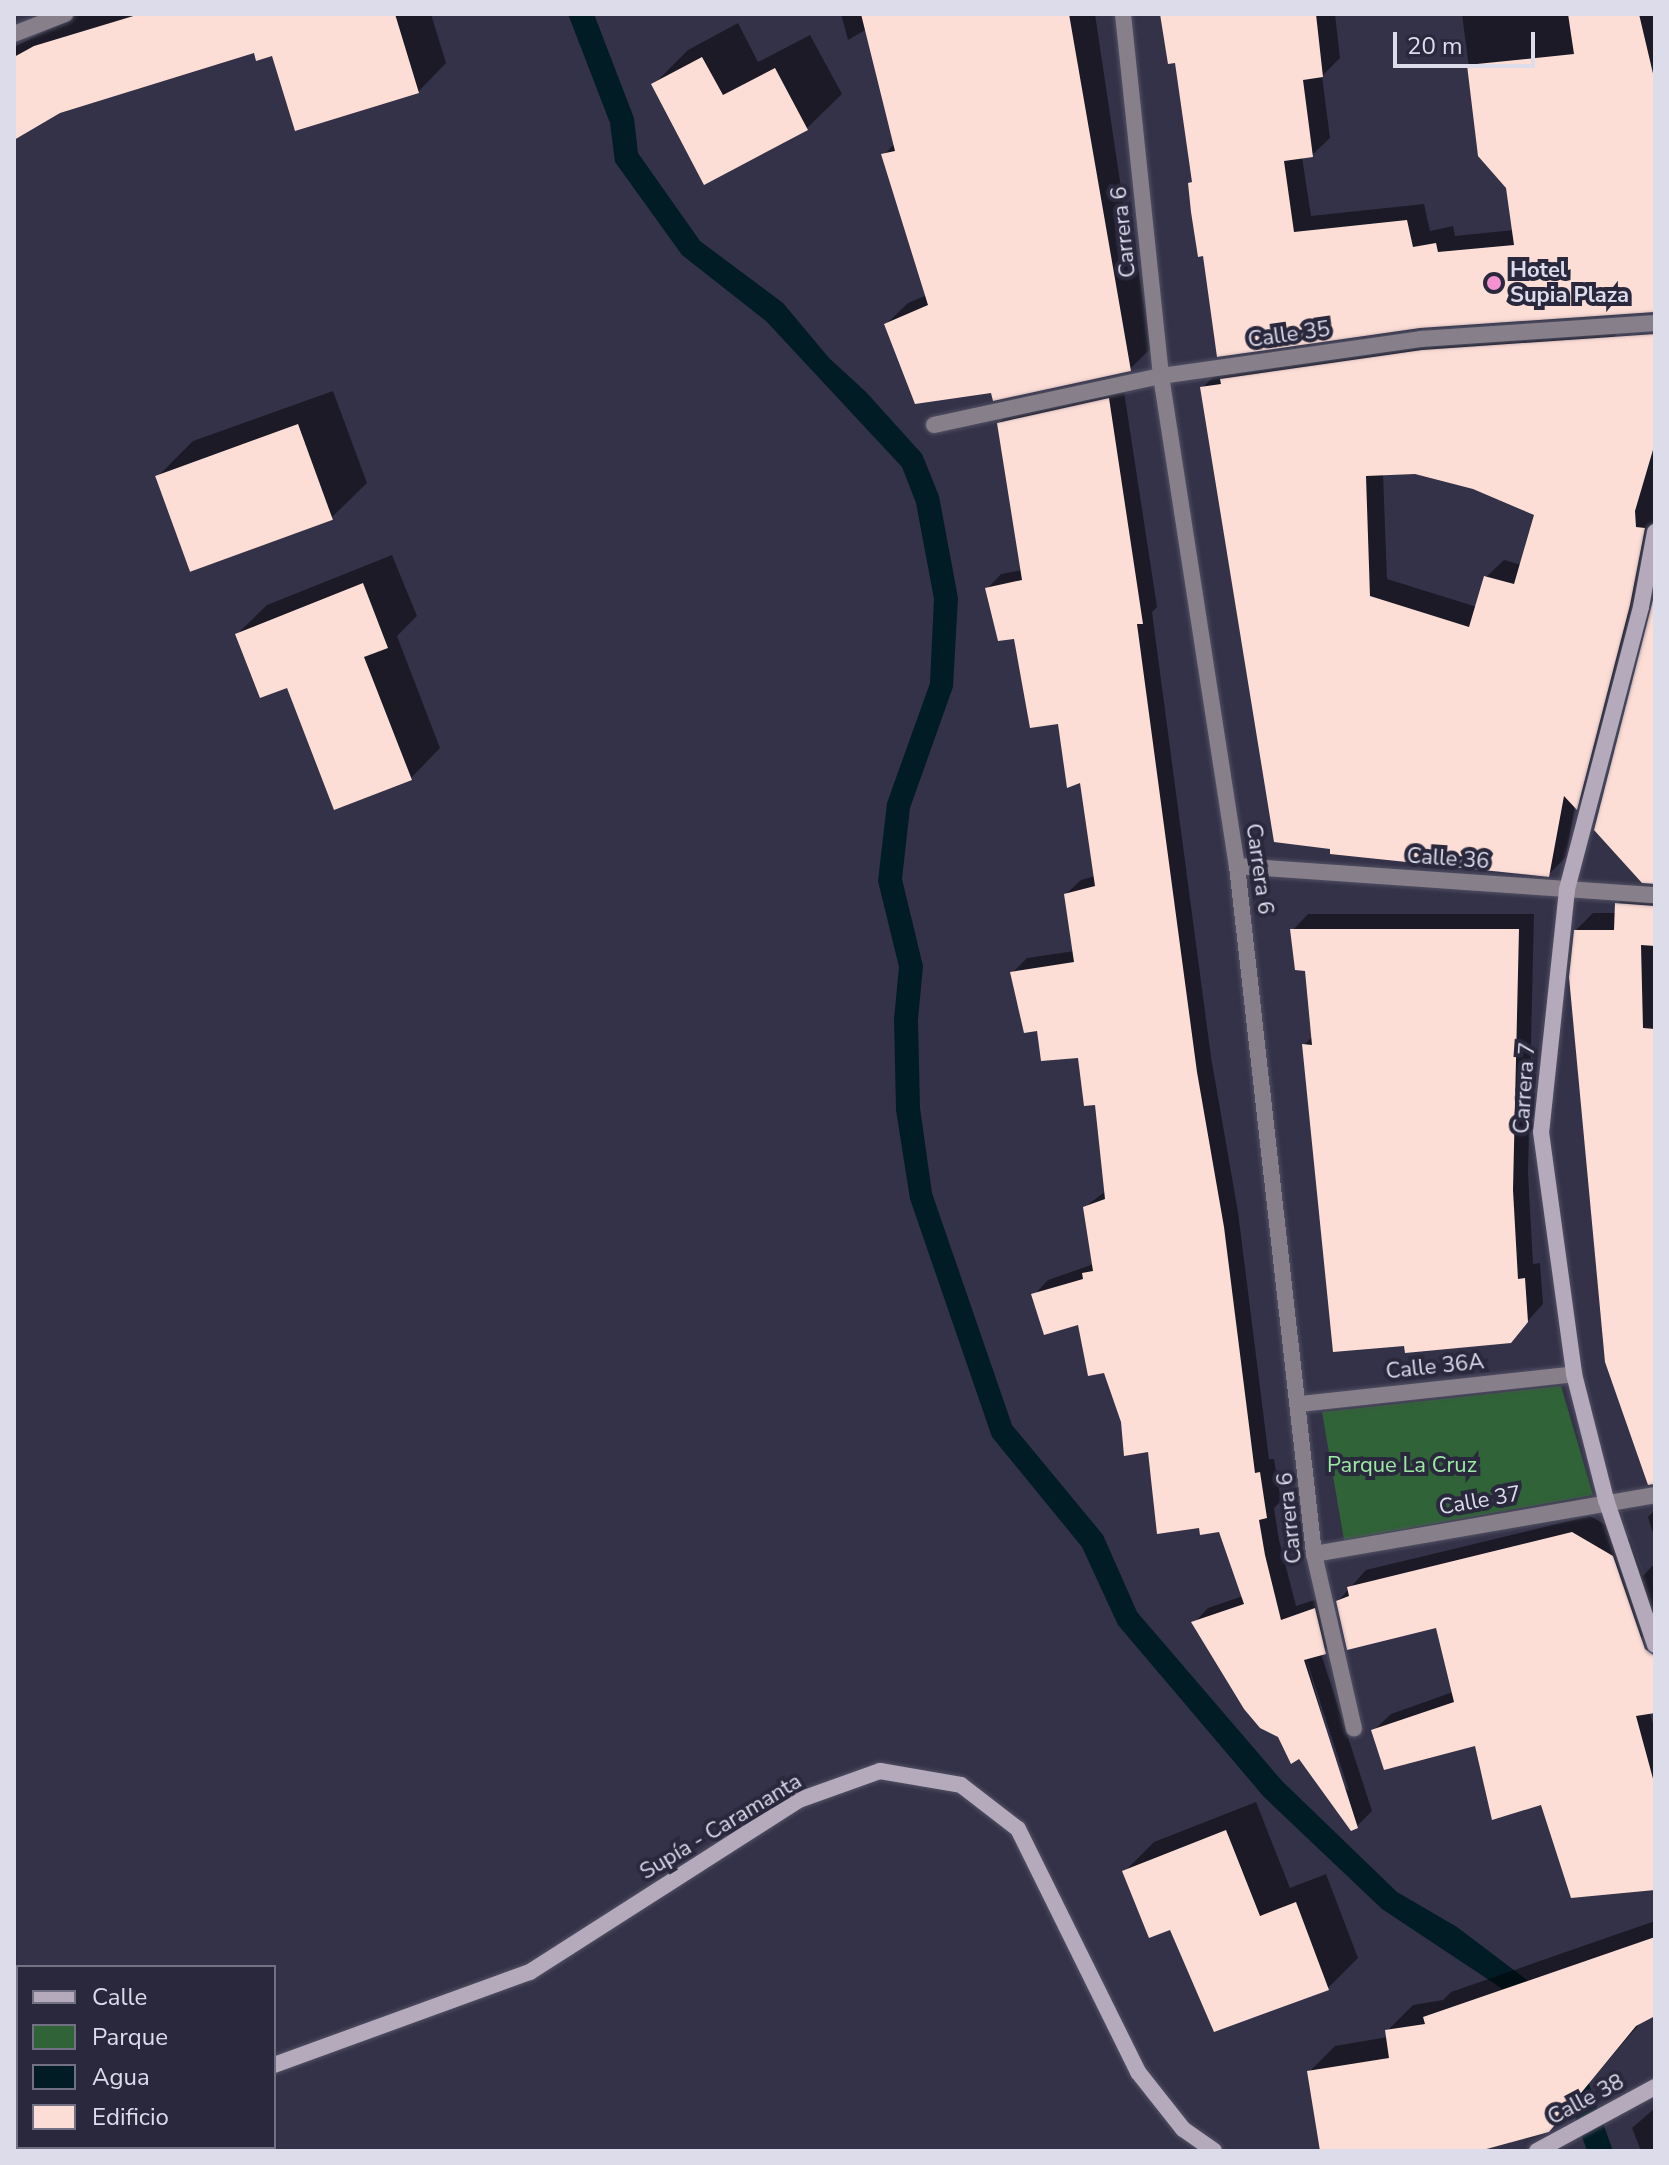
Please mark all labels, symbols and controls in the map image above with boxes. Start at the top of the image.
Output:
scale bar [1397,16,1539,66]
text: 20 m [1407,30,1463,62]
street label: Carrera 6 [1106,185,1142,279]
place label: Hotel Supia Plaza [1510,257,1629,308]
marker: Hotel Supia Plaza [1485,274,1503,292]
street label: Calle 35 [1246,316,1332,354]
street label: Carrera 6 [1240,822,1278,916]
street label: Calle 36 [1406,843,1490,875]
street label: Carrera 7 [1509,1041,1541,1135]
street label: Calle 36A [1384,1349,1486,1385]
park label: Parque La Cruz [1327,1453,1477,1479]
street label: Carrera 6 [1272,1471,1308,1565]
street label: Calle 37 [1437,1481,1523,1521]
street label: Supía - Caramanta [635,1768,807,1886]
legend [16,1965,276,2149]
text: Calle [92,1981,147,2013]
text: Parque [92,2021,168,2053]
text: Agua [92,2061,150,2093]
street label: Calle 38 [1543,2069,1629,2131]
text: Edificio [92,2101,169,2133]

